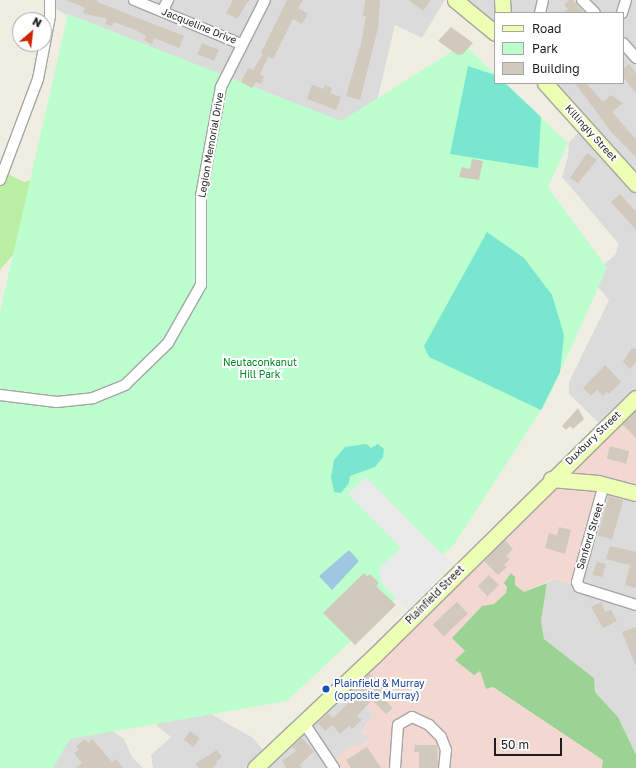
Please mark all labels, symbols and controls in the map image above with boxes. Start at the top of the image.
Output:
street label: Jacqueline Drive [160,5,238,47]
north arrow [12,12,52,52]
legend [494,12,624,84]
text: N [31,14,44,30]
text: Road [532,21,561,36]
text: Park [532,41,558,56]
text: Building [532,61,580,76]
street label: Legion Memorial Drive [196,91,226,199]
street label: Killingly Street [563,102,619,164]
park label: Neutaconkanut Hill Park [223,356,297,380]
street label: Duxbury Street [563,408,623,468]
street label: Sanford Street [574,501,606,571]
street label: Plainfield Street [403,563,467,627]
place label: Plainfield & Murray (opposite Murray) [334,677,425,700]
marker: Plainfield & Murray (opposite Murray) [321,684,331,694]
scale bar [496,730,564,756]
text: 50 m [501,737,529,752]

